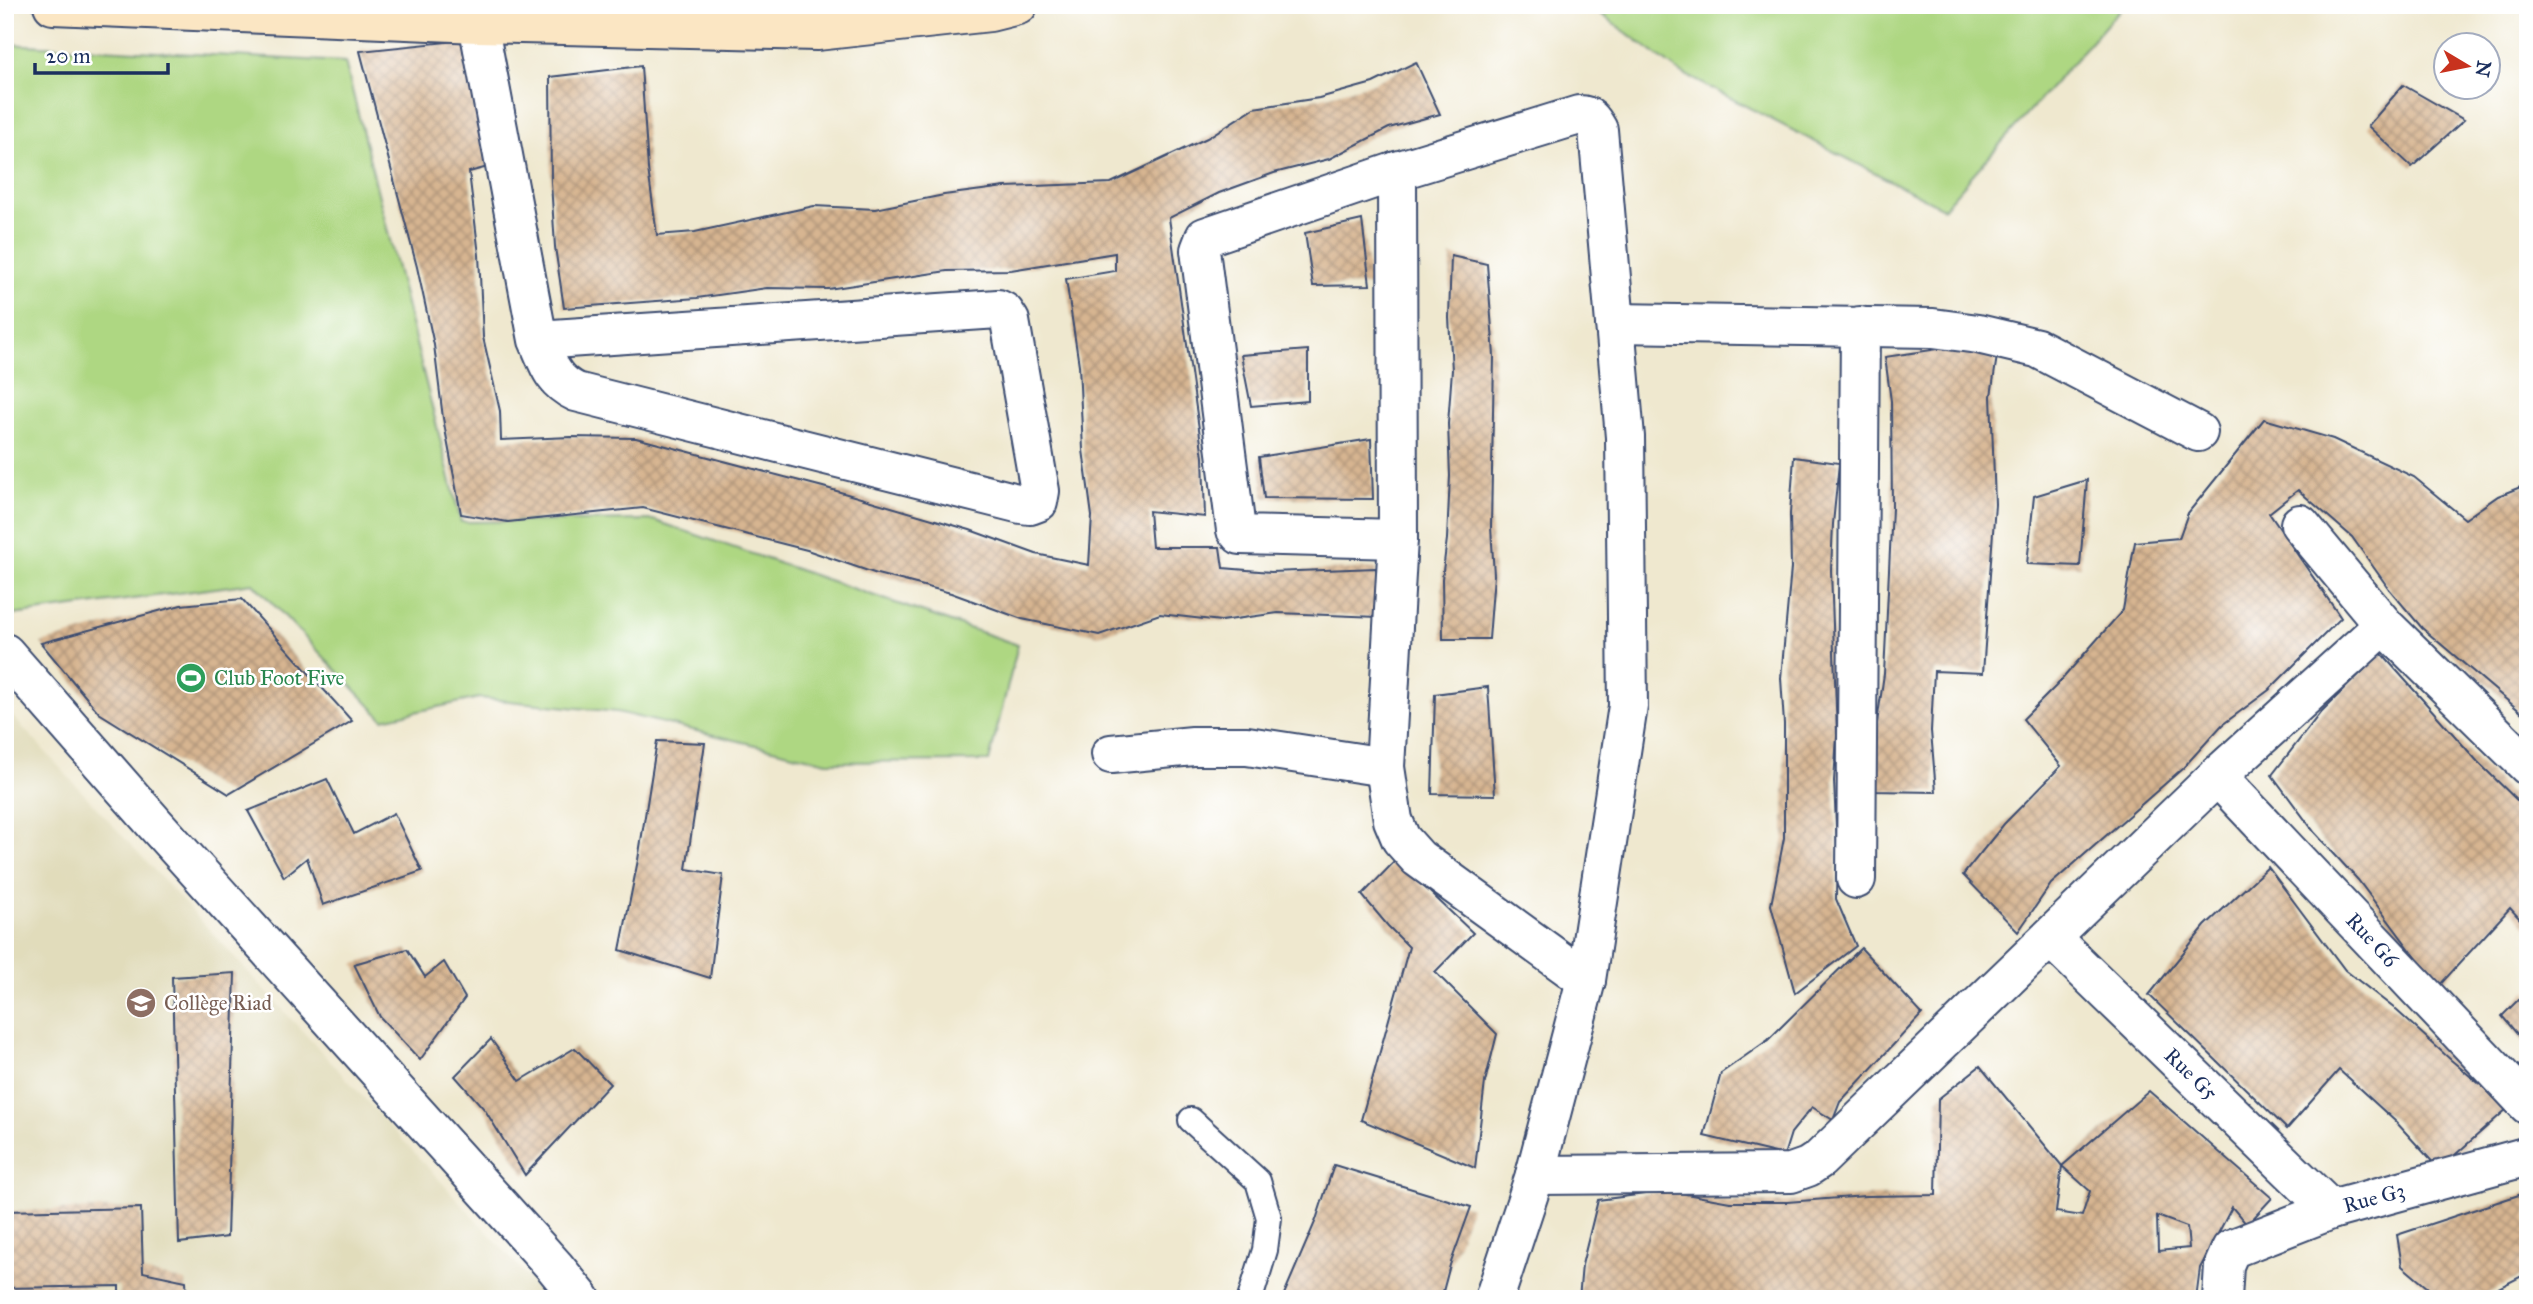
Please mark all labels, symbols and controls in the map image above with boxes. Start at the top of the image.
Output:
scale bar [35,32,168,76]
north arrow [2432,32,2502,102]
text: 20 m [46,43,91,69]
text: N [2471,59,2496,79]
sports icon: Club Foot Five [174,661,208,695]
place label: Club Foot Five [214,665,345,691]
street label: Rue G6 [2340,907,2405,974]
school or university icon: Collège Riad [124,986,158,1020]
place label: Collège Riad [164,990,272,1016]
street label: Rue G5 [2159,1042,2223,1106]
street label: Rue G3 [2340,1177,2408,1219]

